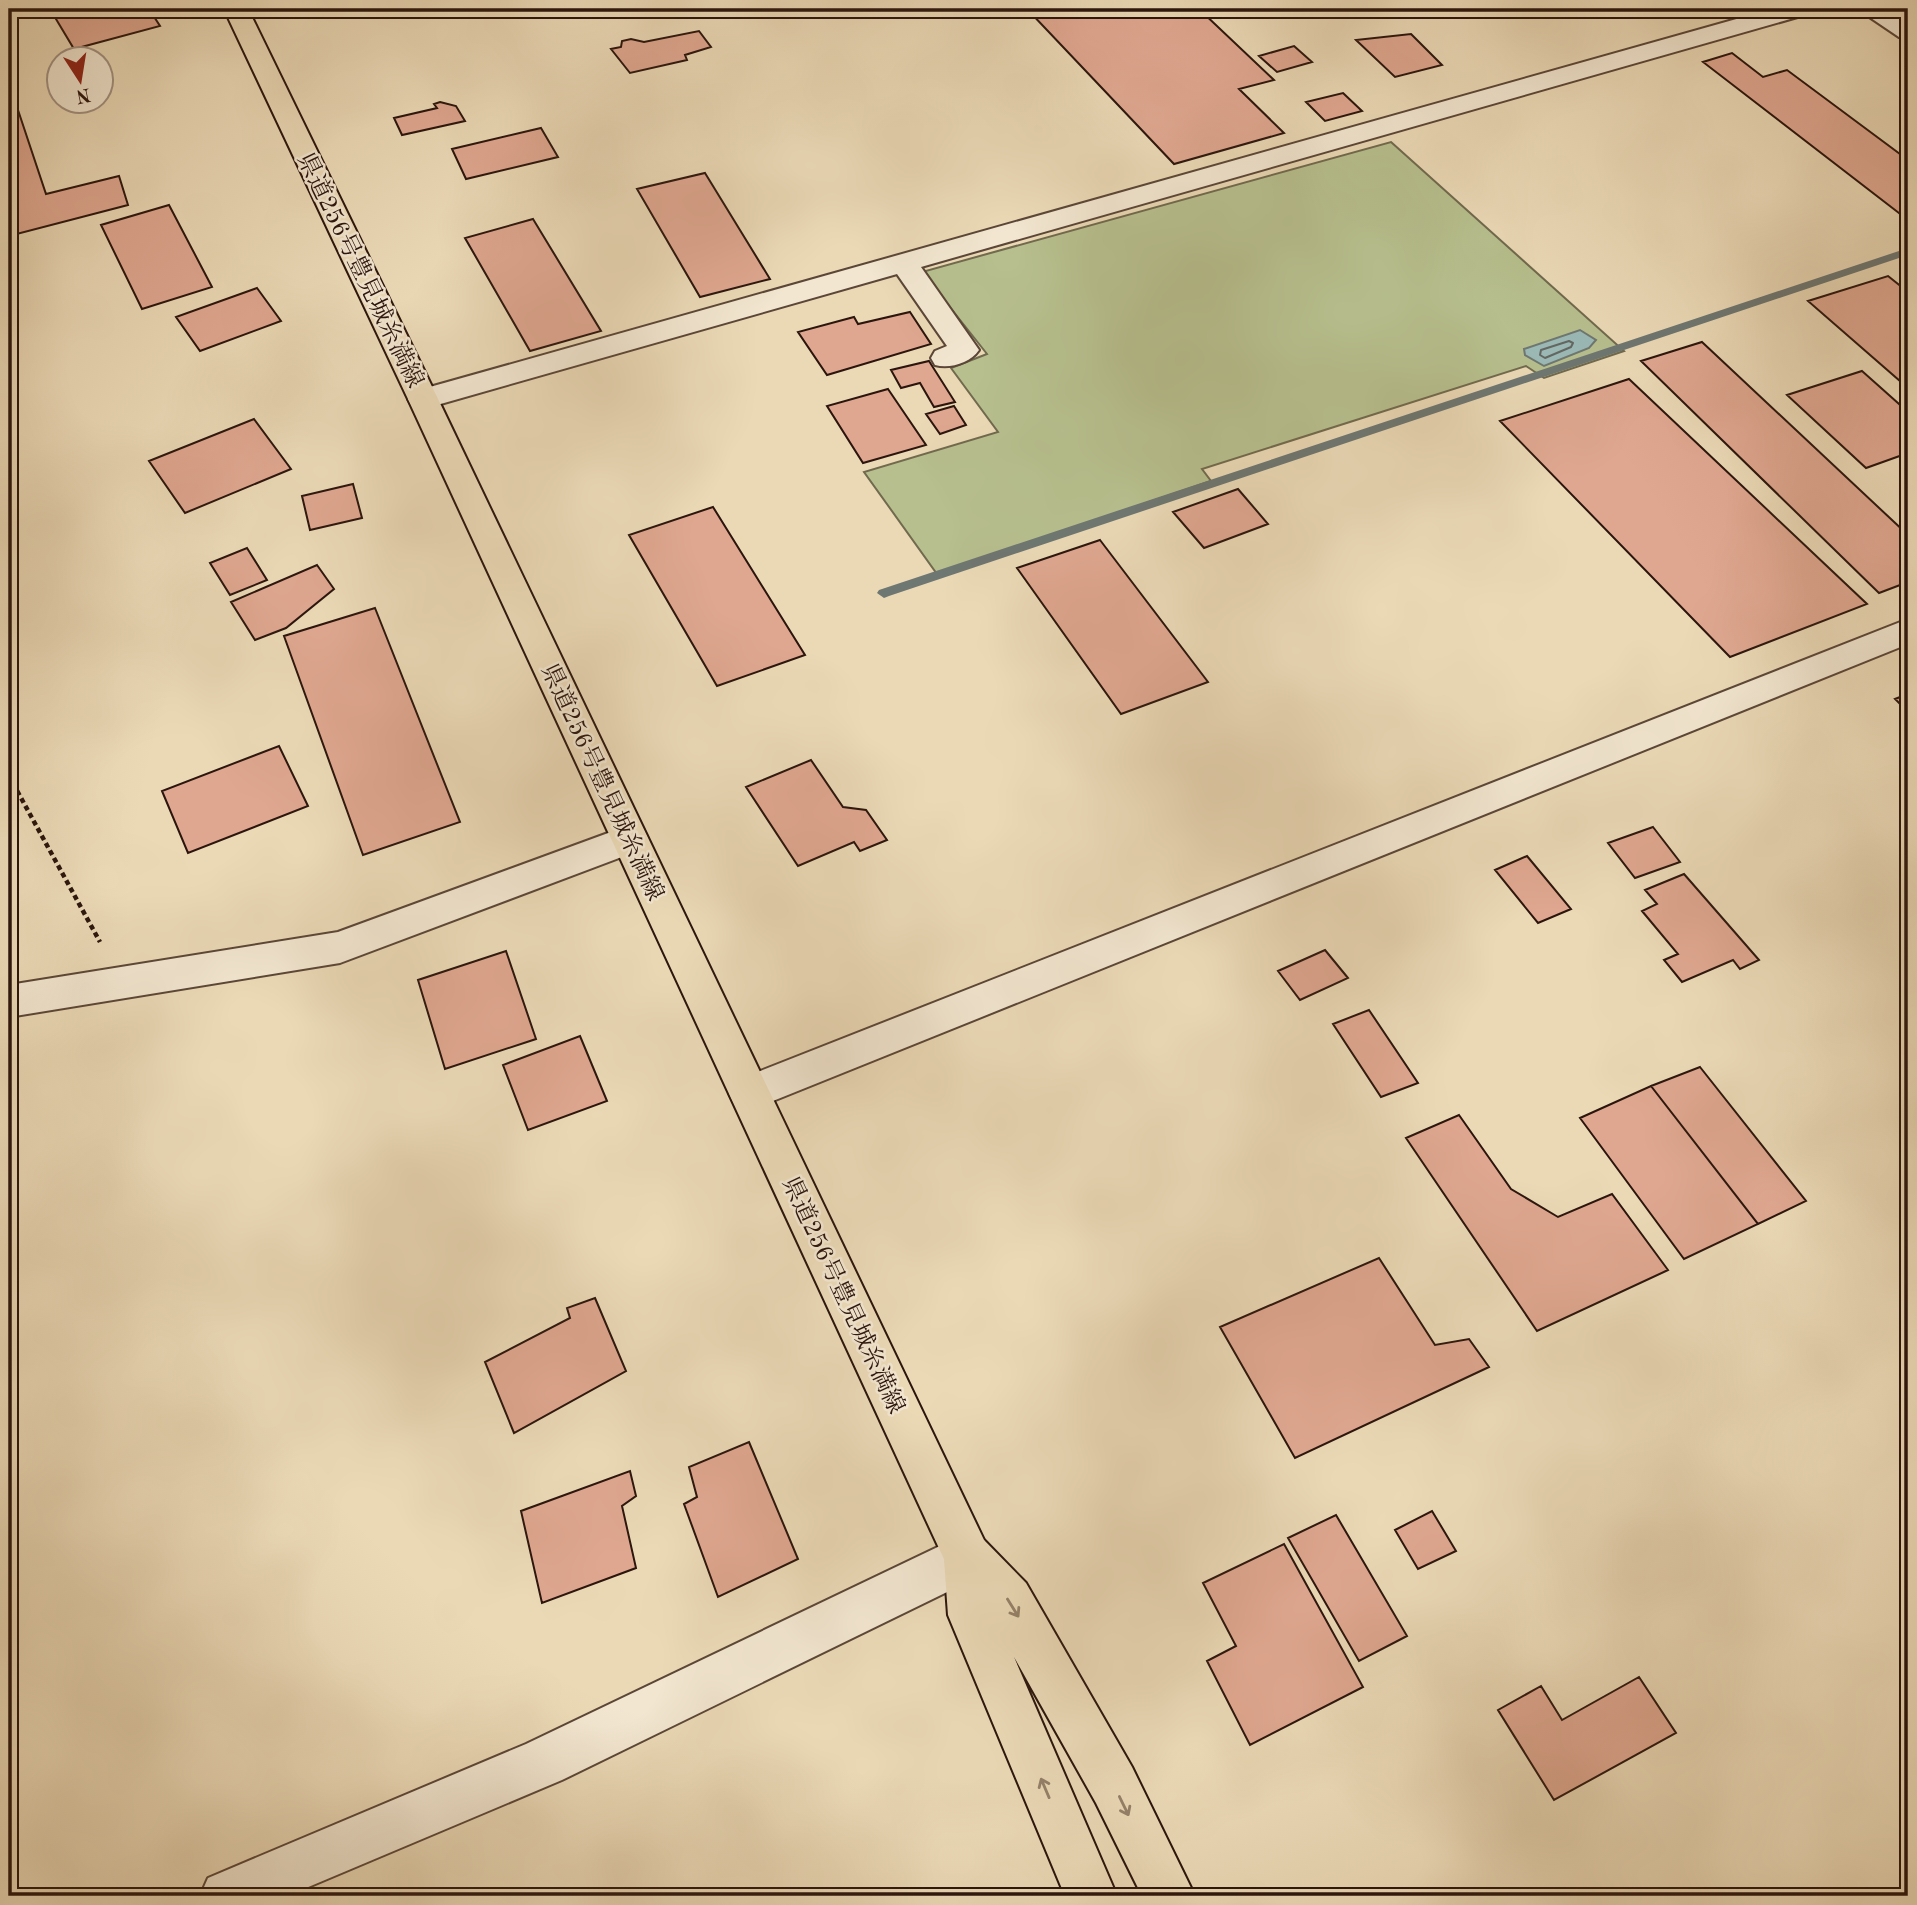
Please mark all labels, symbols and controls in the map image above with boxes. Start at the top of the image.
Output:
north arrow [46,46,116,116]
text: N [73,83,92,105]
street label: 県道256号豊見城糸満線 [292,148,429,392]
street label: 県道256号豊見城糸満線 [536,660,669,905]
street label: 県道256号豊見城糸満線 [777,1173,910,1418]
one-way arrow [1006,1597,1020,1617]
one-way arrow [1038,1778,1051,1800]
one-way arrow [1118,1795,1131,1816]

